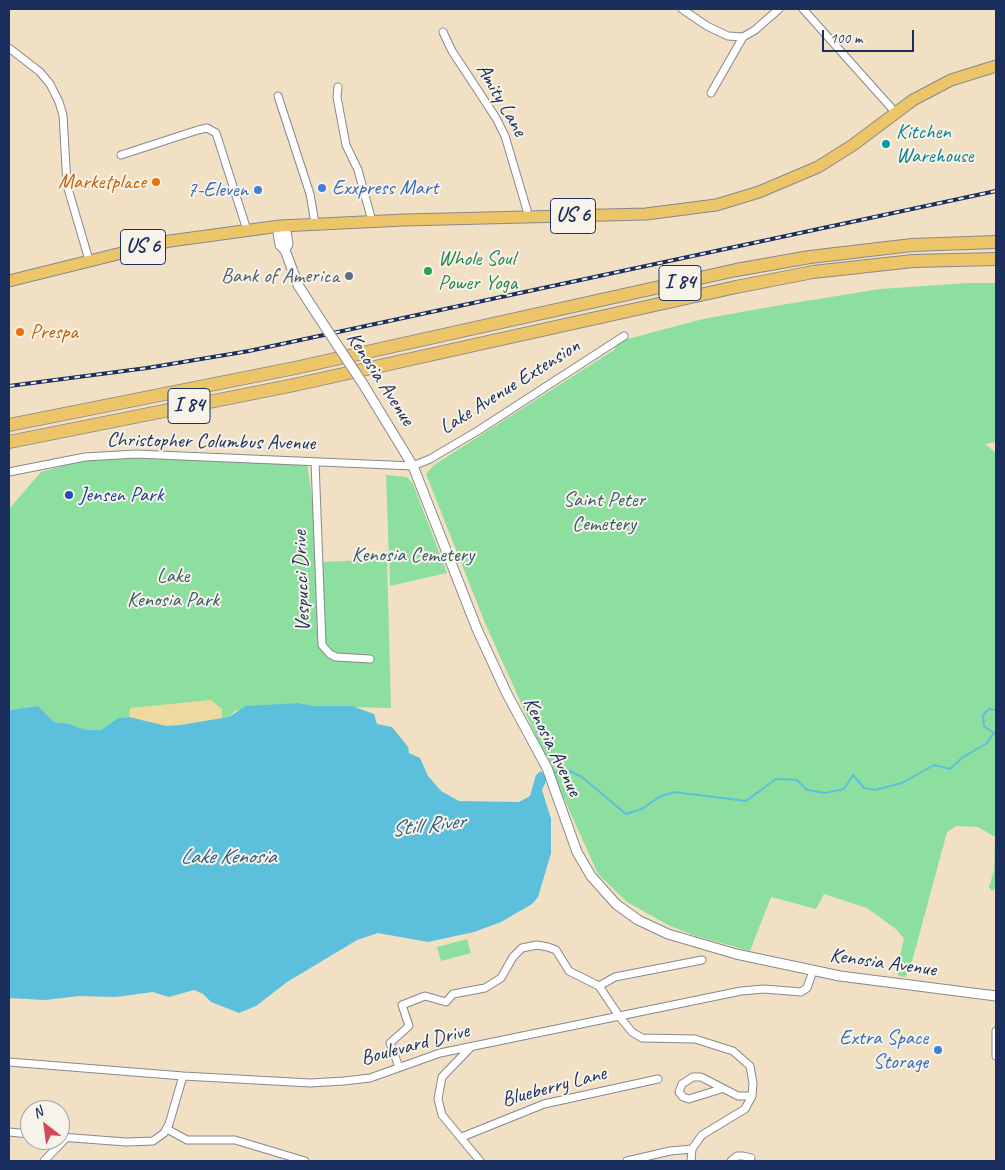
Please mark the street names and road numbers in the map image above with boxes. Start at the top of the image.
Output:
street label: Amity Lane [470,59,532,141]
road number: US 6 [550,198,596,234]
road number: US 6 [120,230,166,264]
road number: I 84 [659,266,701,300]
street label: Kenosia Avenue [340,327,420,431]
street label: Lake Avenue Extension [435,334,585,440]
road number: I 84 [168,388,210,424]
street label: Christopher Columbus Avenue [107,428,315,456]
street label: Vespucci Drive [288,530,316,632]
street label: Kenosia Avenue [517,693,587,801]
street label: Kenosia Avenue [828,943,938,983]
street label: Boulevard Drive [358,1018,472,1072]
street label: Blueberry Lane [499,1061,609,1113]

